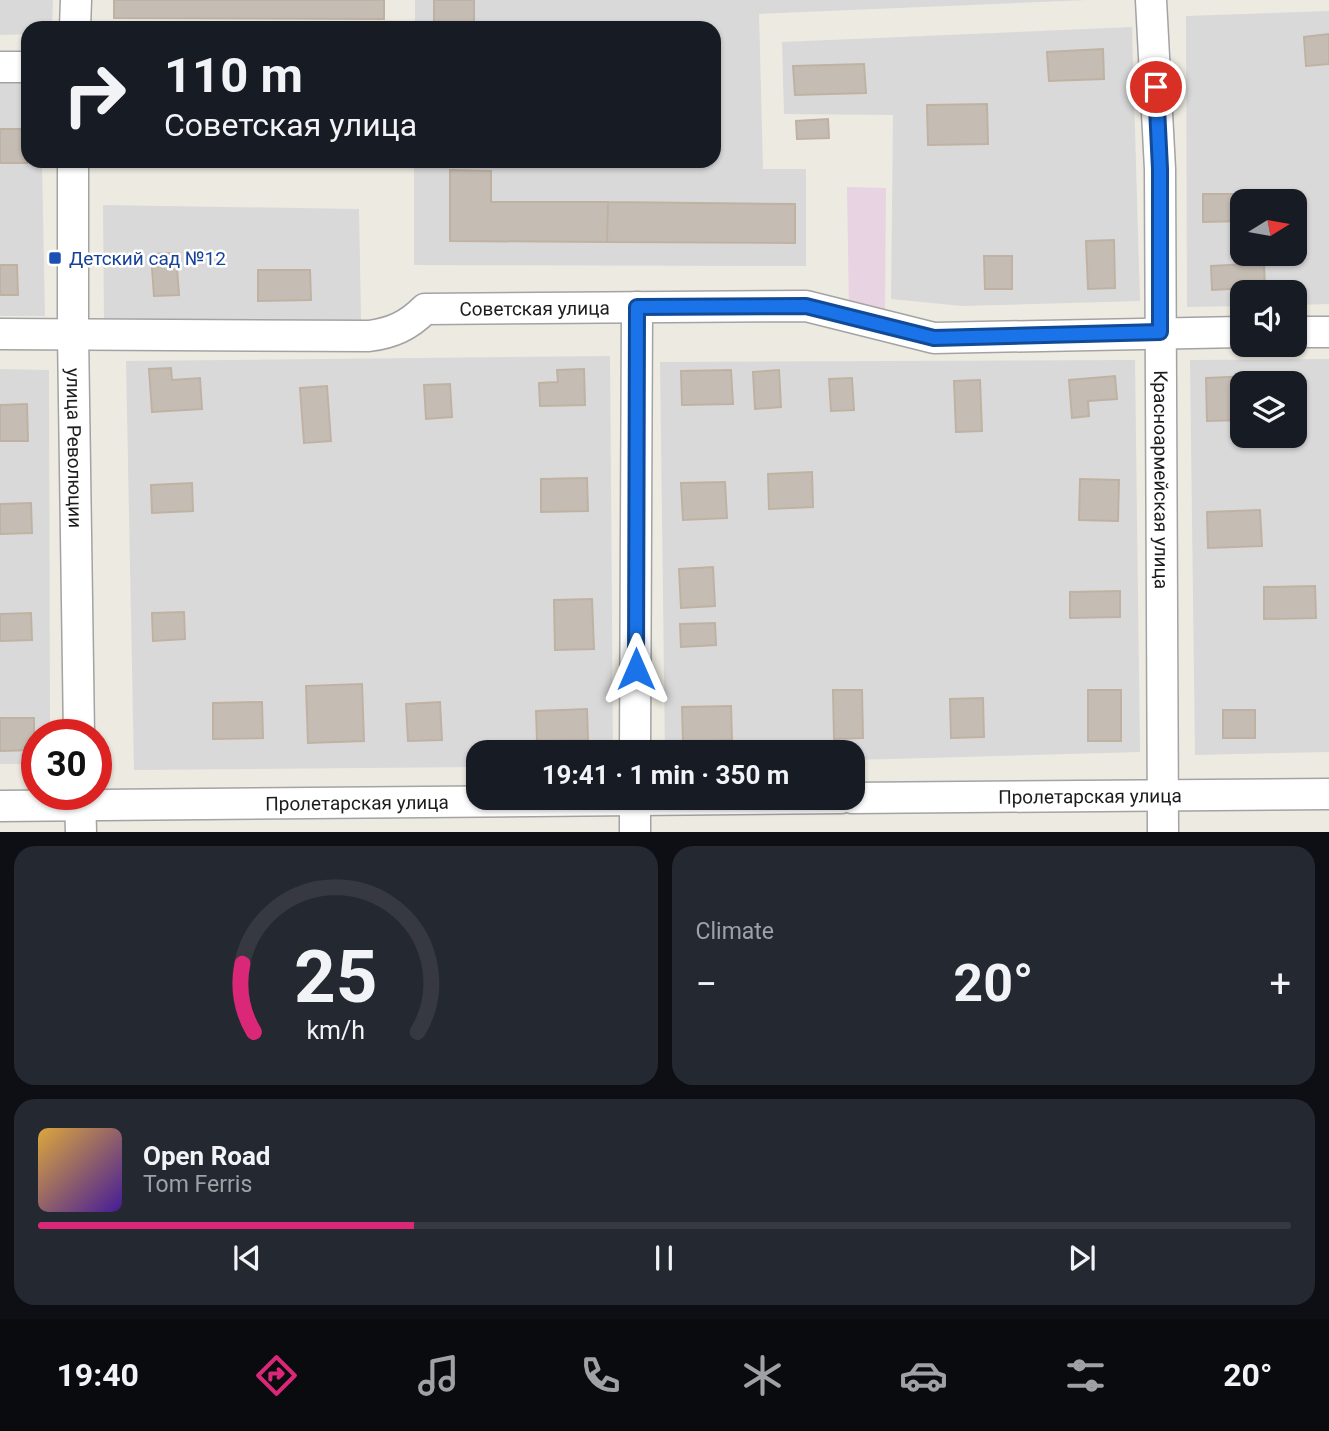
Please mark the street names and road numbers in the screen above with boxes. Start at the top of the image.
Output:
street label: Советская улица [459,296,610,320]
street label: улица Революции [62,368,87,528]
street label: Красноармейская улица [1149,370,1173,589]
street label: Пролетарская улица [998,784,1182,808]
street label: Пролетарская улица [265,790,449,815]

